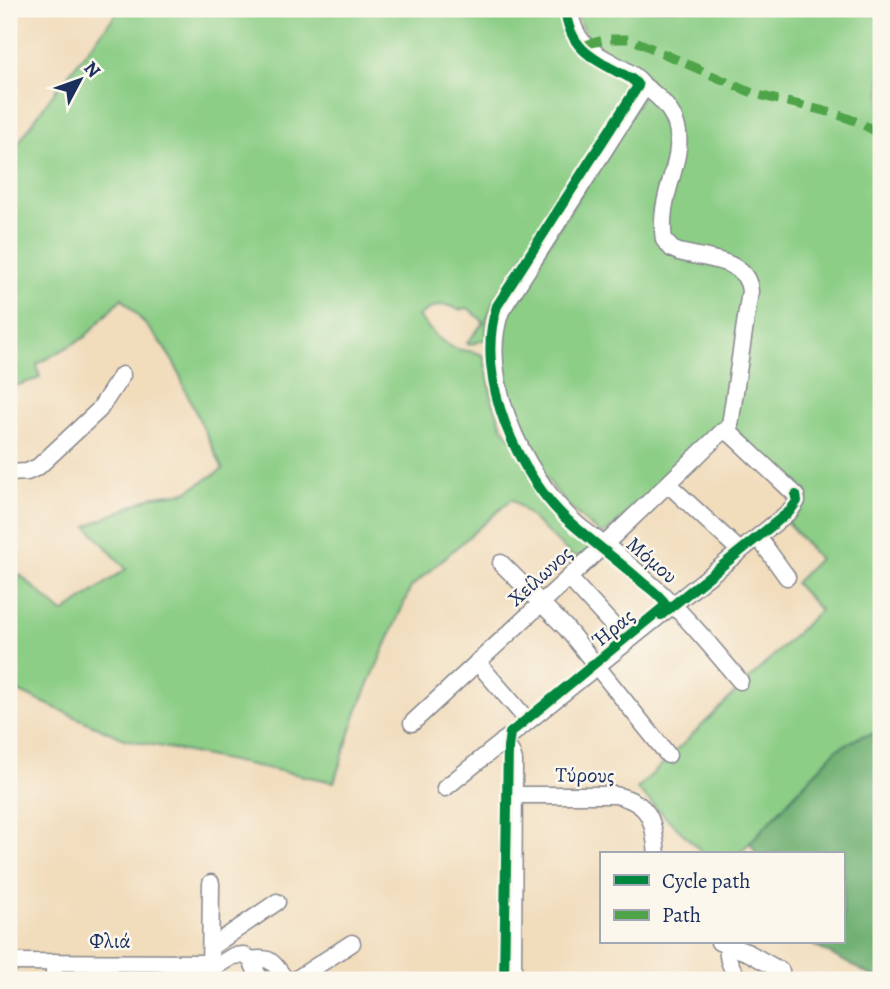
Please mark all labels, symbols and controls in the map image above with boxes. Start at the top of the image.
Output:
north arrow [46,46,116,116]
text: N [78,56,107,83]
street label: Μόμου [621,530,683,590]
street label: Χείλωνος [502,539,578,613]
street label: Ήρας [586,602,640,654]
street label: Τύρους [555,760,615,790]
legend [600,852,844,944]
text: Cycle path [662,867,751,895]
text: Path [662,901,701,929]
street label: Φλιά [89,927,131,955]

